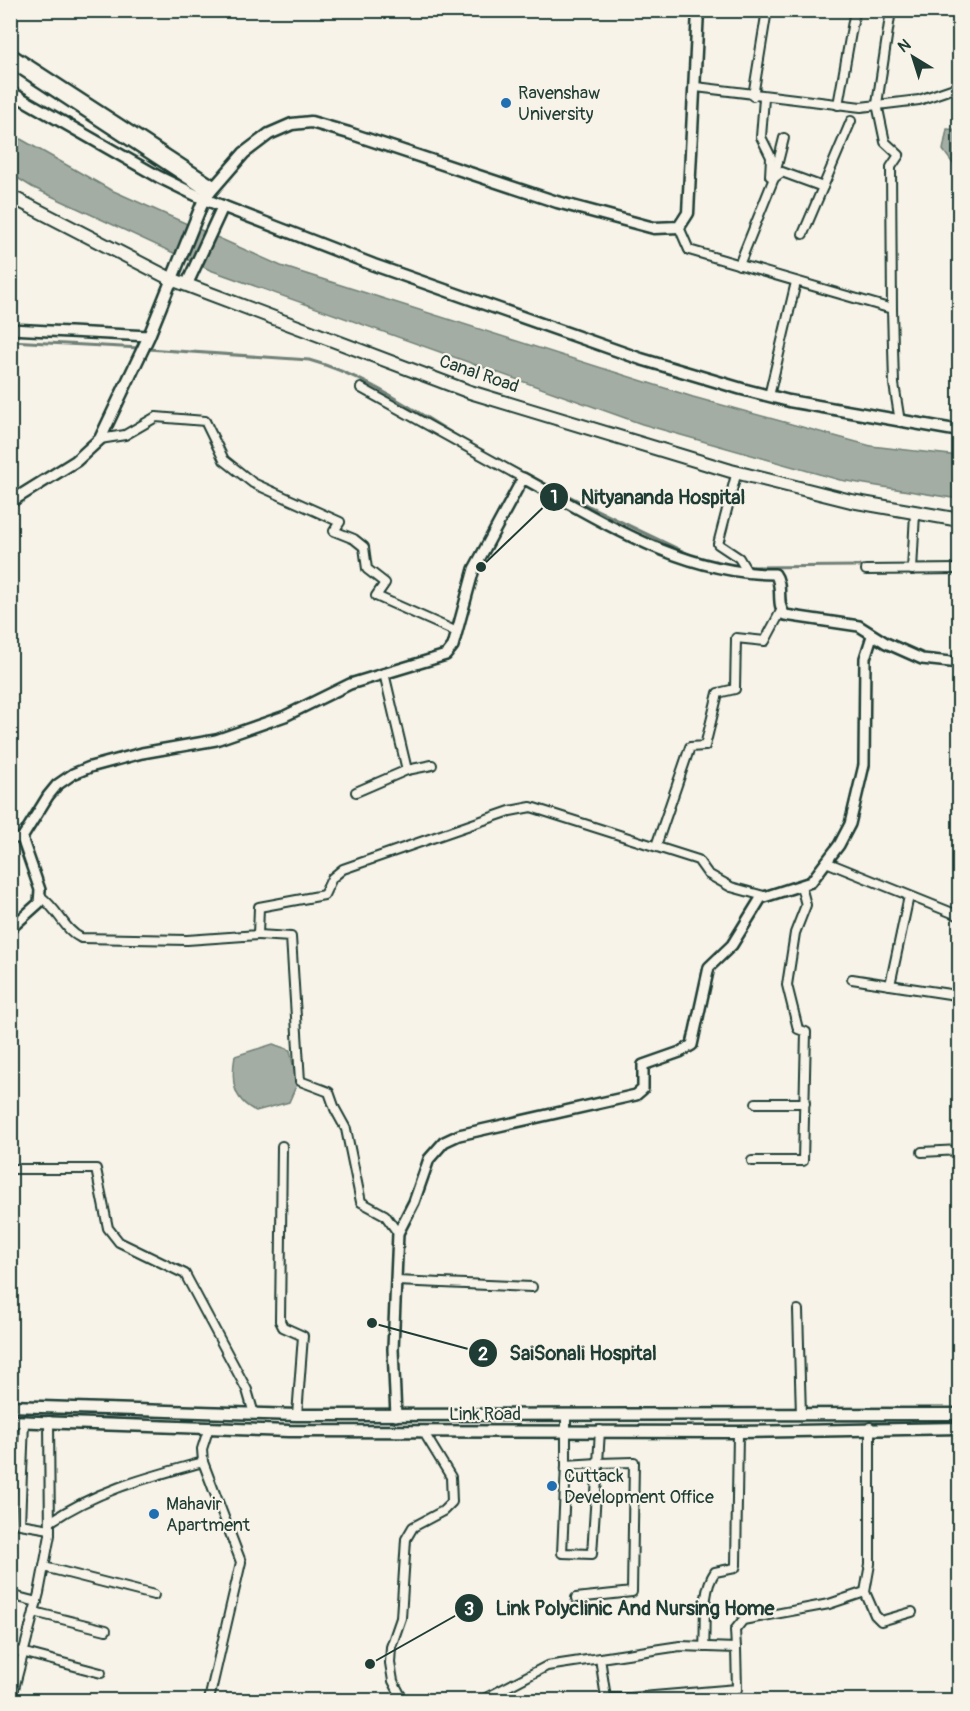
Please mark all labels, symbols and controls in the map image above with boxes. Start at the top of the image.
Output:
north arrow [883,27,943,87]
text: N [894,35,915,57]
place label: Ravenshaw University [518,82,600,126]
marker: Ravenshaw University [499,96,513,110]
street label: Canal Road [436,350,522,398]
callout: Nityananda Hospital [539,478,757,516]
text: Nityananda Hospital [581,485,745,510]
text: 1 [550,486,558,509]
callout: SaiSonali Hospital [468,1334,669,1372]
text: SaiSonali Hospital [509,1341,657,1366]
text: 2 [478,1343,488,1366]
street label: Link Road [449,1403,521,1426]
place label: Cuttack Development Office [564,1465,714,1509]
marker: Cuttack Development Office [545,1479,559,1493]
place label: Mahavir Apartment [166,1493,251,1537]
marker: Mahavir Apartment [147,1507,161,1521]
callout: Link Polyclinic And Nursing Home [454,1589,787,1627]
text: Link Polyclinic And Nursing Home [496,1596,776,1621]
text: 3 [464,1598,474,1621]

